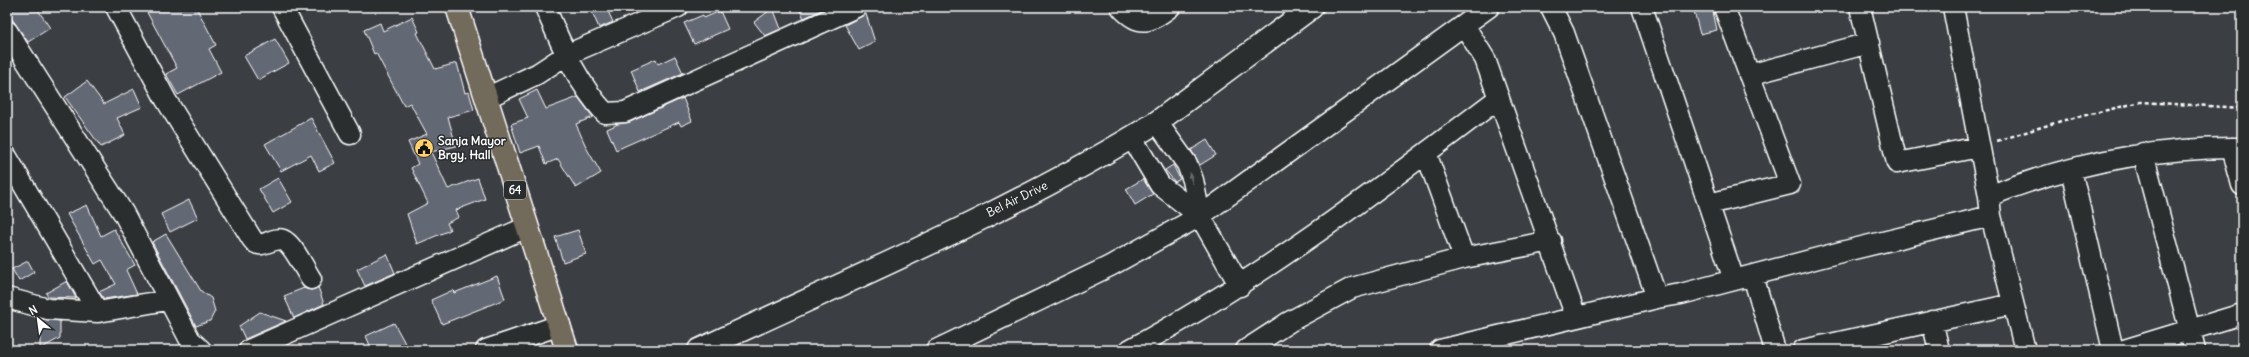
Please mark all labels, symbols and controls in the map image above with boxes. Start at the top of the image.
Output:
place label: Sanja Mayor Brgy. Hall [438,133,506,163]
public building icon: Sanja Mayor Brgy. Hall [413,137,435,159]
one-way arrow [1188,172,1194,184]
street label: Bel Air Drive [984,177,1050,220]
road number: 64 [504,181,526,199]
north arrow [18,299,58,339]
text: N [26,302,40,318]

